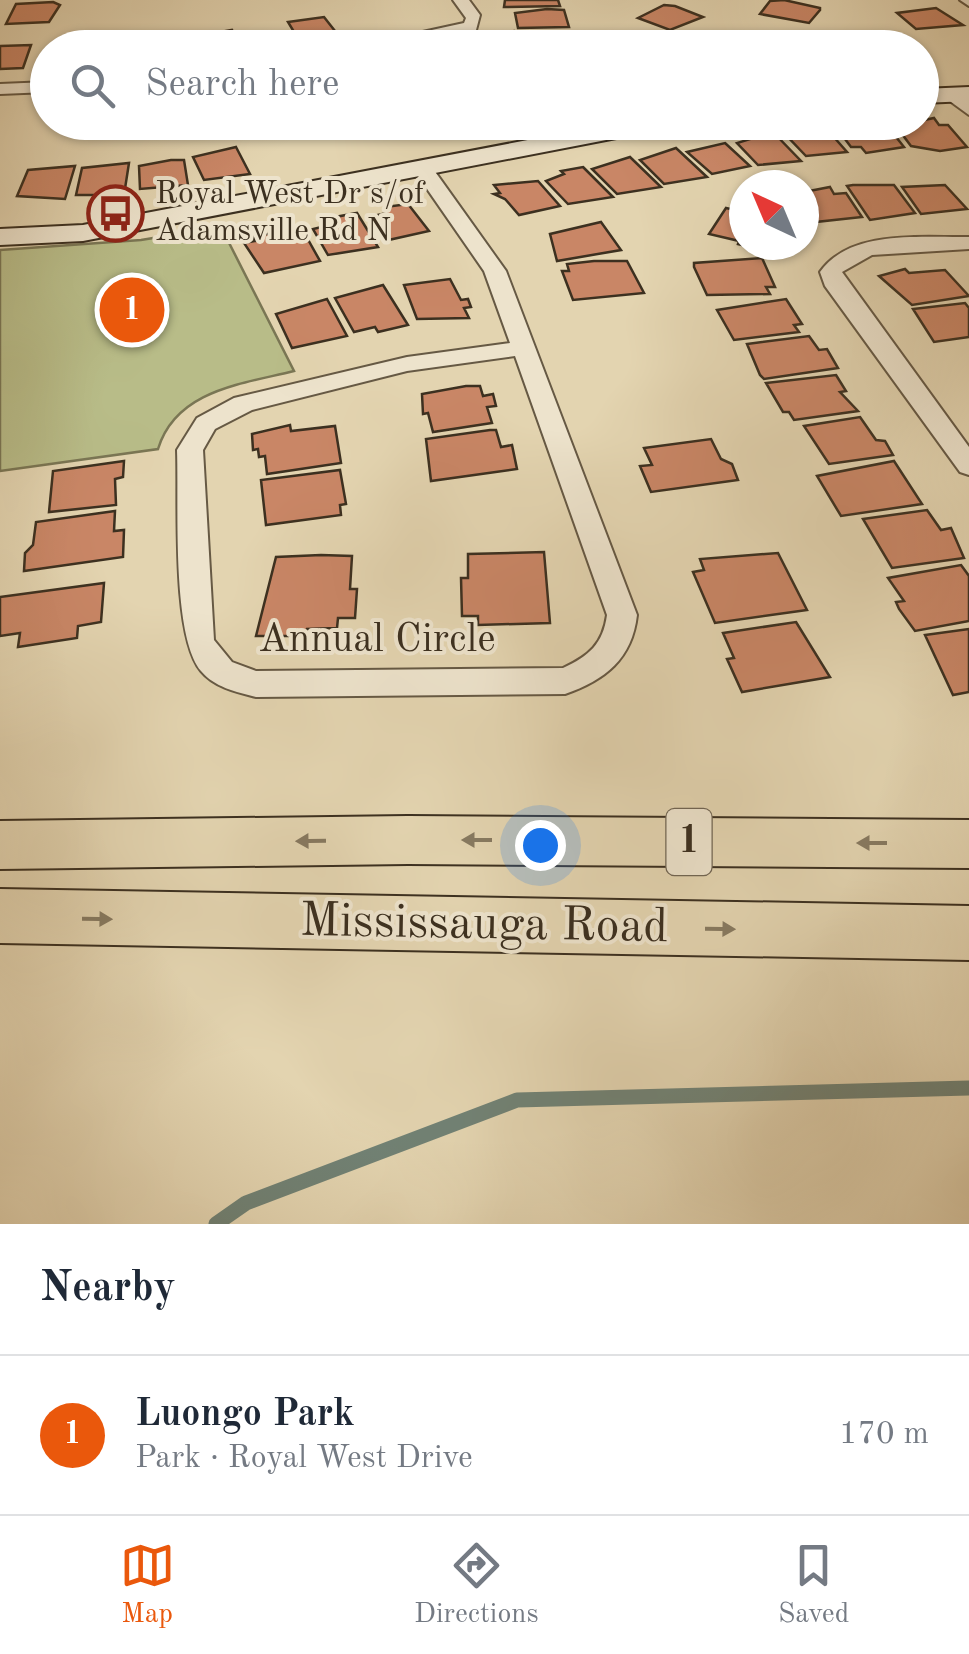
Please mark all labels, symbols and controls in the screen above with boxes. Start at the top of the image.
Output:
search box [30,30,939,140]
icon: search [65,58,120,113]
text: Search here [145,66,340,104]
north arrow [729,170,819,260]
place label: Royal West Dr s/of Adamsville Rd N [155,179,426,248]
bus stop icon: Royal West Dr s/of Adamsville Rd N [86,183,146,243]
pin: 1 [100,272,164,348]
street label: Annual Circle [258,621,496,661]
road number: 1 [666,809,712,875]
your location [515,820,566,871]
one-way arrow [460,832,492,848]
one-way arrow [294,833,326,849]
one-way arrow [855,835,887,851]
street label: Mississauga Road [299,898,669,952]
one-way arrow [82,911,114,927]
one-way arrow [704,921,736,937]
text: Nearby [40,1268,176,1310]
text: Luongo Park [135,1396,355,1434]
text: 1 [63,1419,82,1451]
text: 170 m [839,1419,929,1451]
text: Park · Royal West Drive [135,1443,473,1475]
tab: Map [120,1538,175,1633]
tab: Directions [414,1538,539,1633]
tab: Saved [778,1538,849,1633]

